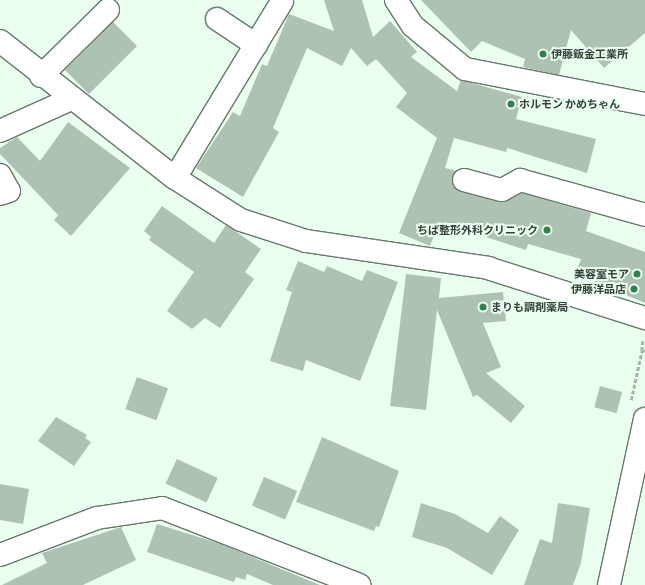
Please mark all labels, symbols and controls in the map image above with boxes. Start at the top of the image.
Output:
place label: 伊藤鈑金工業所 [551,47,628,61]
marker: 伊藤鈑金工業所 [538,49,548,59]
place label: ホルモン かめちゃん [519,97,620,111]
marker: ホルモン かめちゃん [506,99,516,109]
place label: ちば整形外科クリニック [417,223,538,237]
marker: ちば整形外科クリニック [541,224,553,236]
place label: 美容室モア [574,267,629,281]
marker: 美容室モア [632,269,642,279]
place label: 伊藤洋品店 [571,282,626,296]
marker: 伊藤洋品店 [629,284,639,294]
place label: まりも調剤薬局 [491,300,568,314]
marker: まりも調剤薬局 [478,302,488,312]

